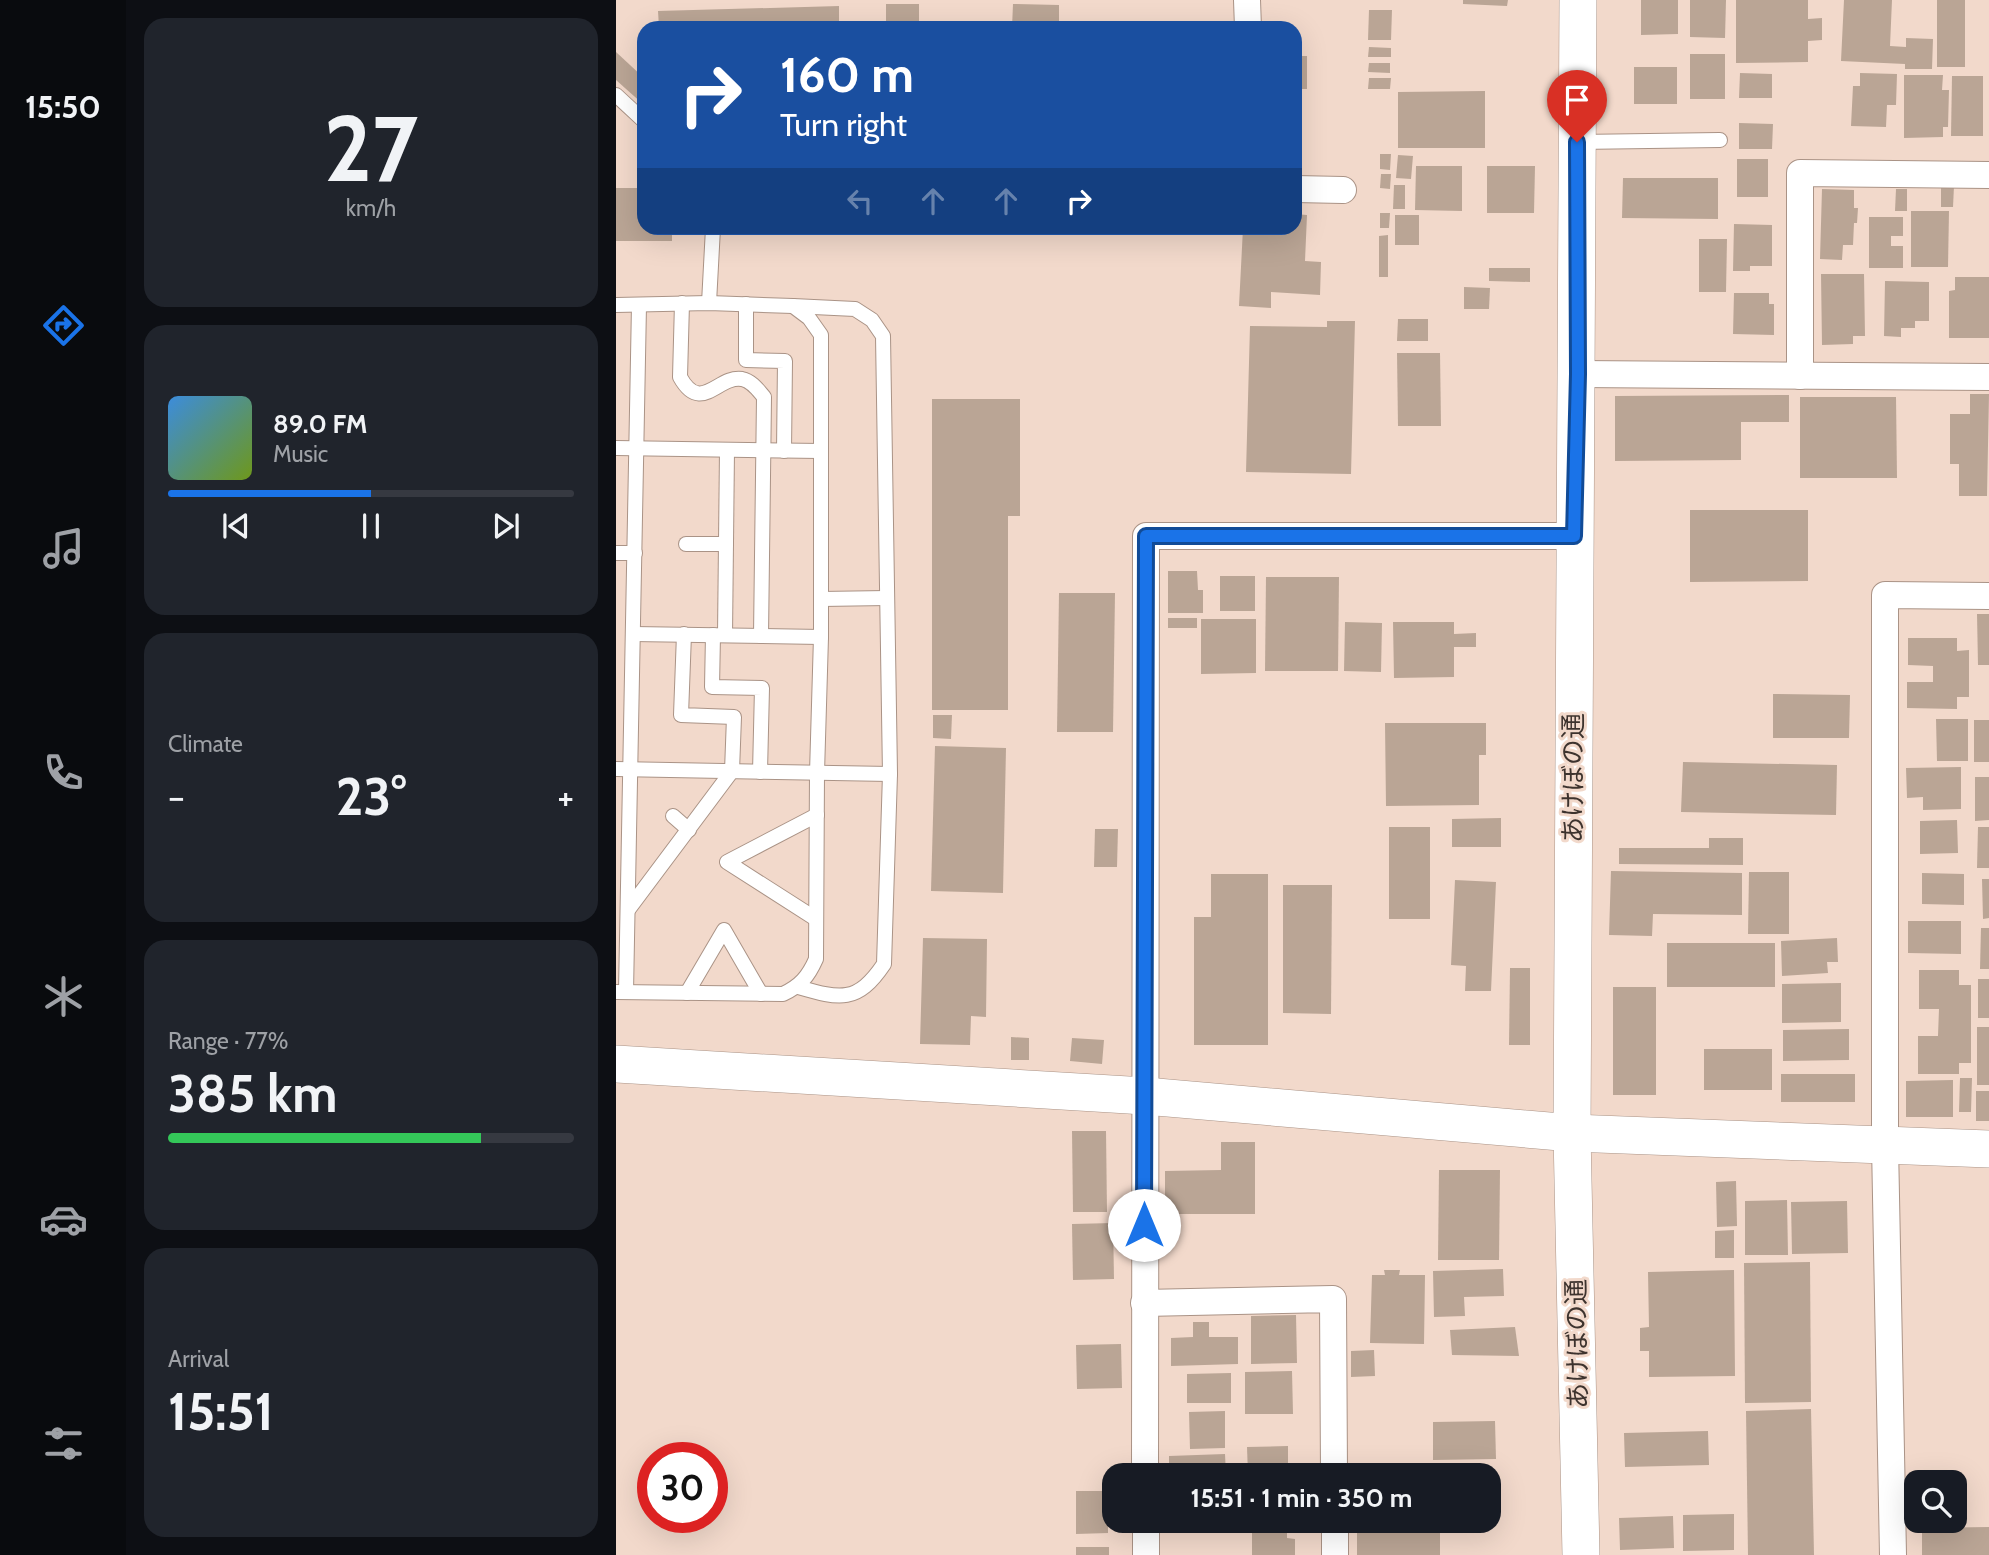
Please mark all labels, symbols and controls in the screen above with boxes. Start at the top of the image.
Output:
text: 160 m [780,45,914,104]
icon: right [665,49,756,140]
pin [1547,70,1607,142]
icon: arrive [1558,81,1596,119]
text: 15:50 [25,87,101,126]
text: 27 [324,93,418,204]
text: Turn right [780,105,907,144]
icon: left [841,182,879,220]
icon: ahead [914,182,952,220]
icon: ahead [987,182,1025,220]
icon: right [1060,182,1098,220]
text: km/h [346,194,396,222]
icon: directions [39,301,88,350]
text: 89.0 FM [273,408,368,440]
text: Music [273,440,328,468]
icon: previous [217,507,255,545]
icon: pause [352,507,390,545]
icon: next [487,507,525,545]
icon: music [39,524,88,573]
street label: あけぼの通 [1557,713,1589,843]
text: Climate [168,730,243,758]
icon: phone [39,748,88,797]
text: 23° [336,765,406,828]
text: − [168,773,185,820]
text: + [557,773,574,820]
icon: climate [39,972,88,1021]
text: Range · 77% [168,1027,289,1055]
text: 385 km [168,1062,337,1125]
position arrow [1107,1188,1181,1262]
icon: car [39,1195,88,1244]
street label: あけぼの通 [1560,1279,1594,1409]
text: Arrival [168,1345,229,1373]
text: 15:51 [168,1380,274,1443]
icon: filters [39,1419,88,1468]
speed limit sign: 30 [637,1442,728,1533]
map controls [1904,1470,1967,1533]
button: search [1904,1470,1967,1533]
text: 15:51 · 1 min · 350 m [1191,1482,1412,1514]

